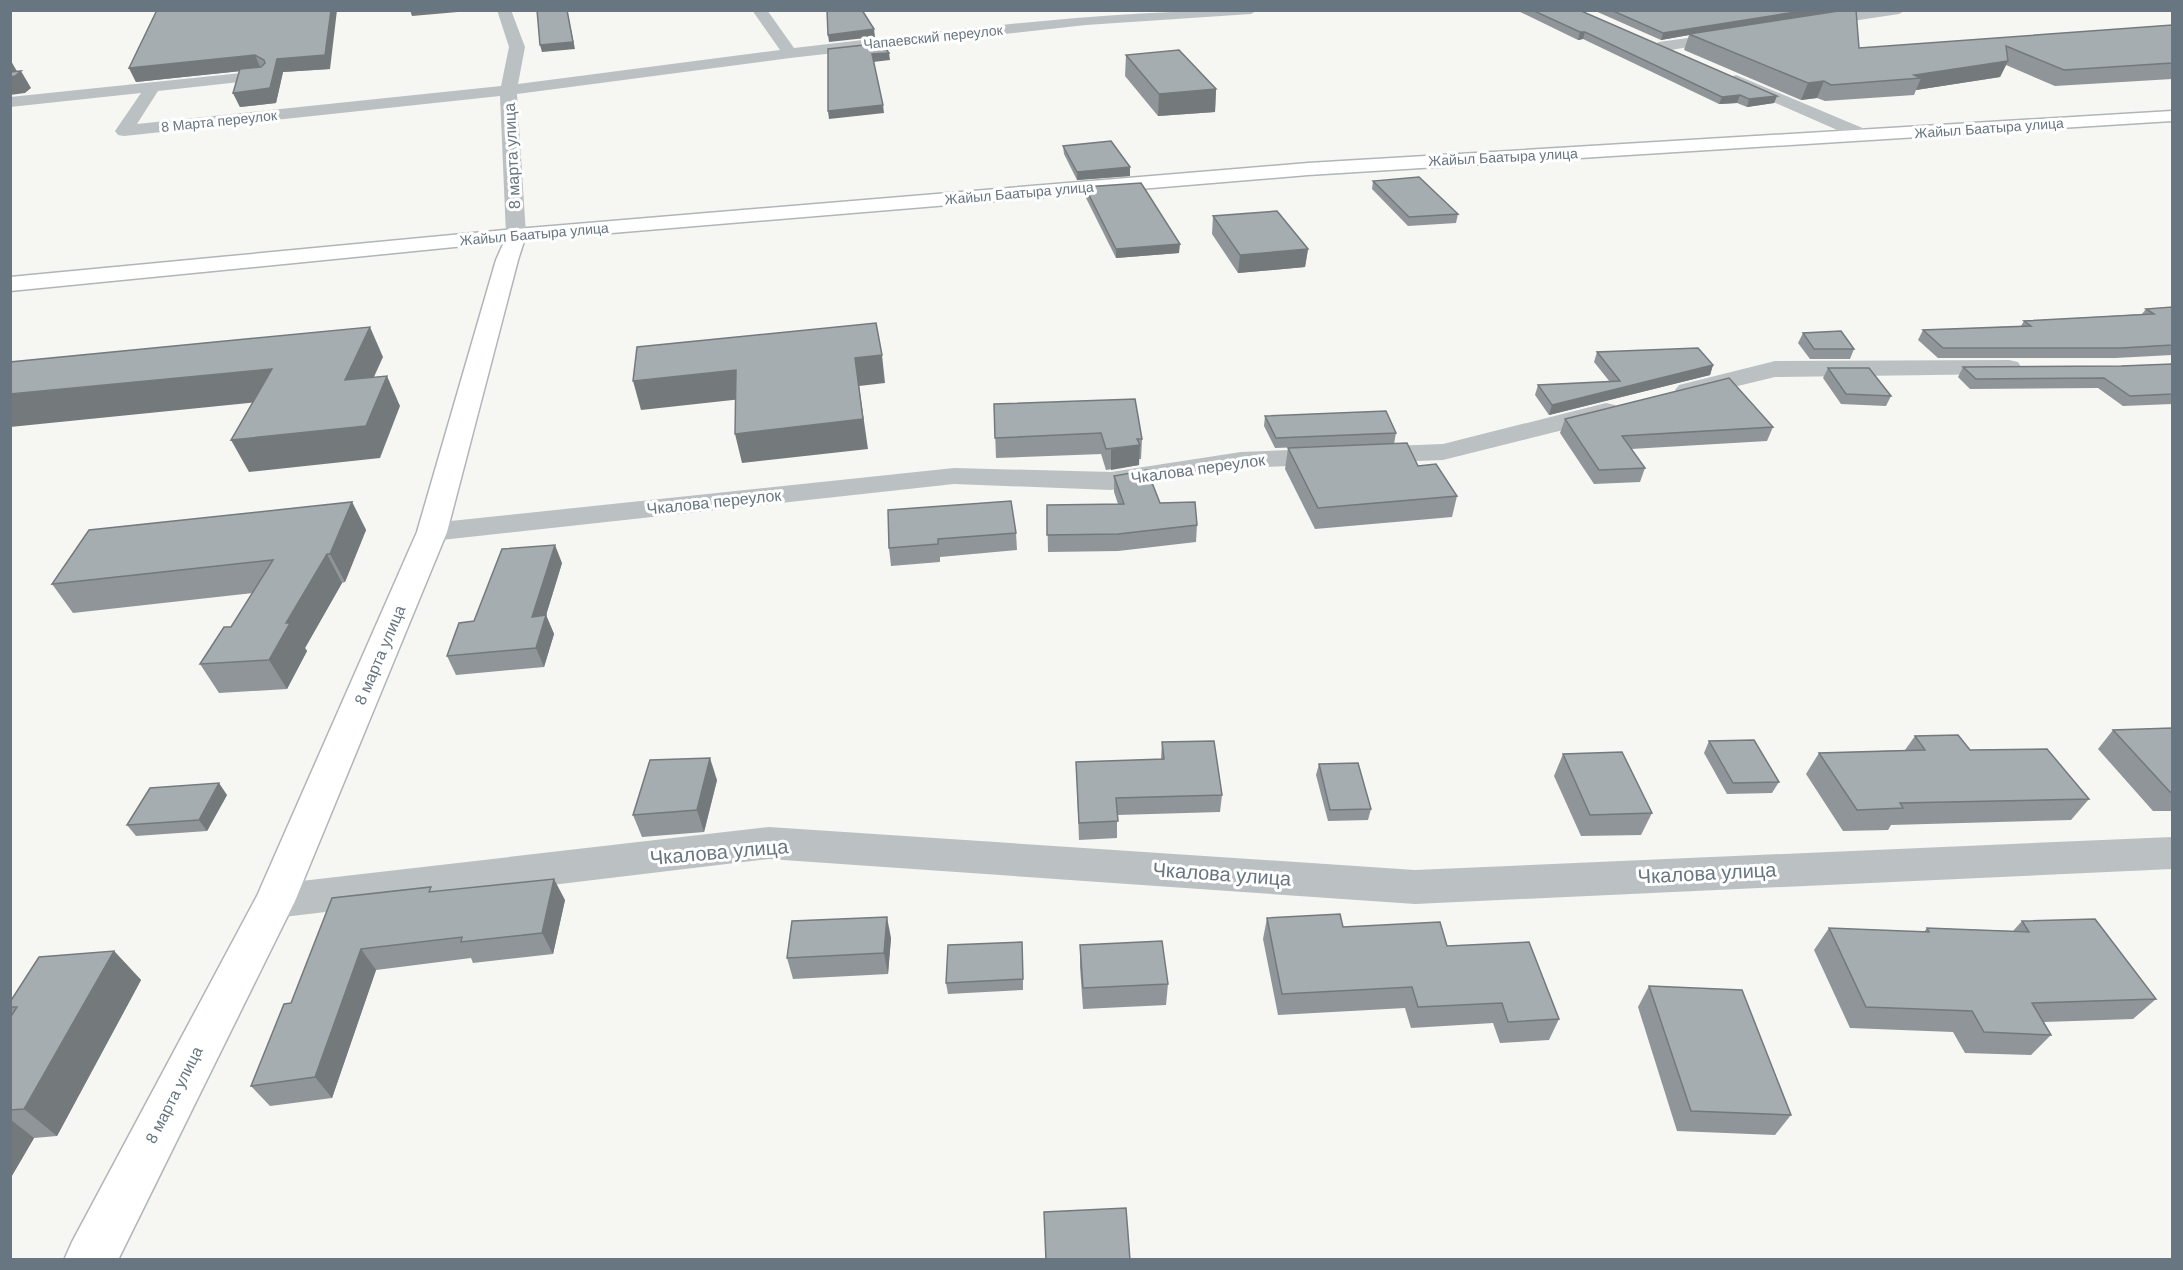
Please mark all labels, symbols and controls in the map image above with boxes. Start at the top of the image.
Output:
street label: Чапаевский переулок [863,22,1004,52]
street label: 8 марта улица [501,102,523,210]
street label: 8 Марта переулок [160,107,279,135]
street label: Жайыл Баатыра улица [1914,115,2064,141]
street label: Жайыл Баатыра улица [1428,145,1578,169]
street label: Жайыл Баатыра улица [944,178,1094,207]
street label: Жайыл Баатыра улица [459,219,609,248]
street label: Чкалова переулок [1130,451,1267,487]
street label: Чкалова переулок [646,486,783,518]
street label: 8 марта улица [351,603,409,707]
street label: Чкалова улица [649,835,790,869]
street label: Чкалова улица [1152,858,1293,890]
street label: Чкалова улица [1637,858,1778,888]
street label: 8 марта улица [142,1044,206,1146]

